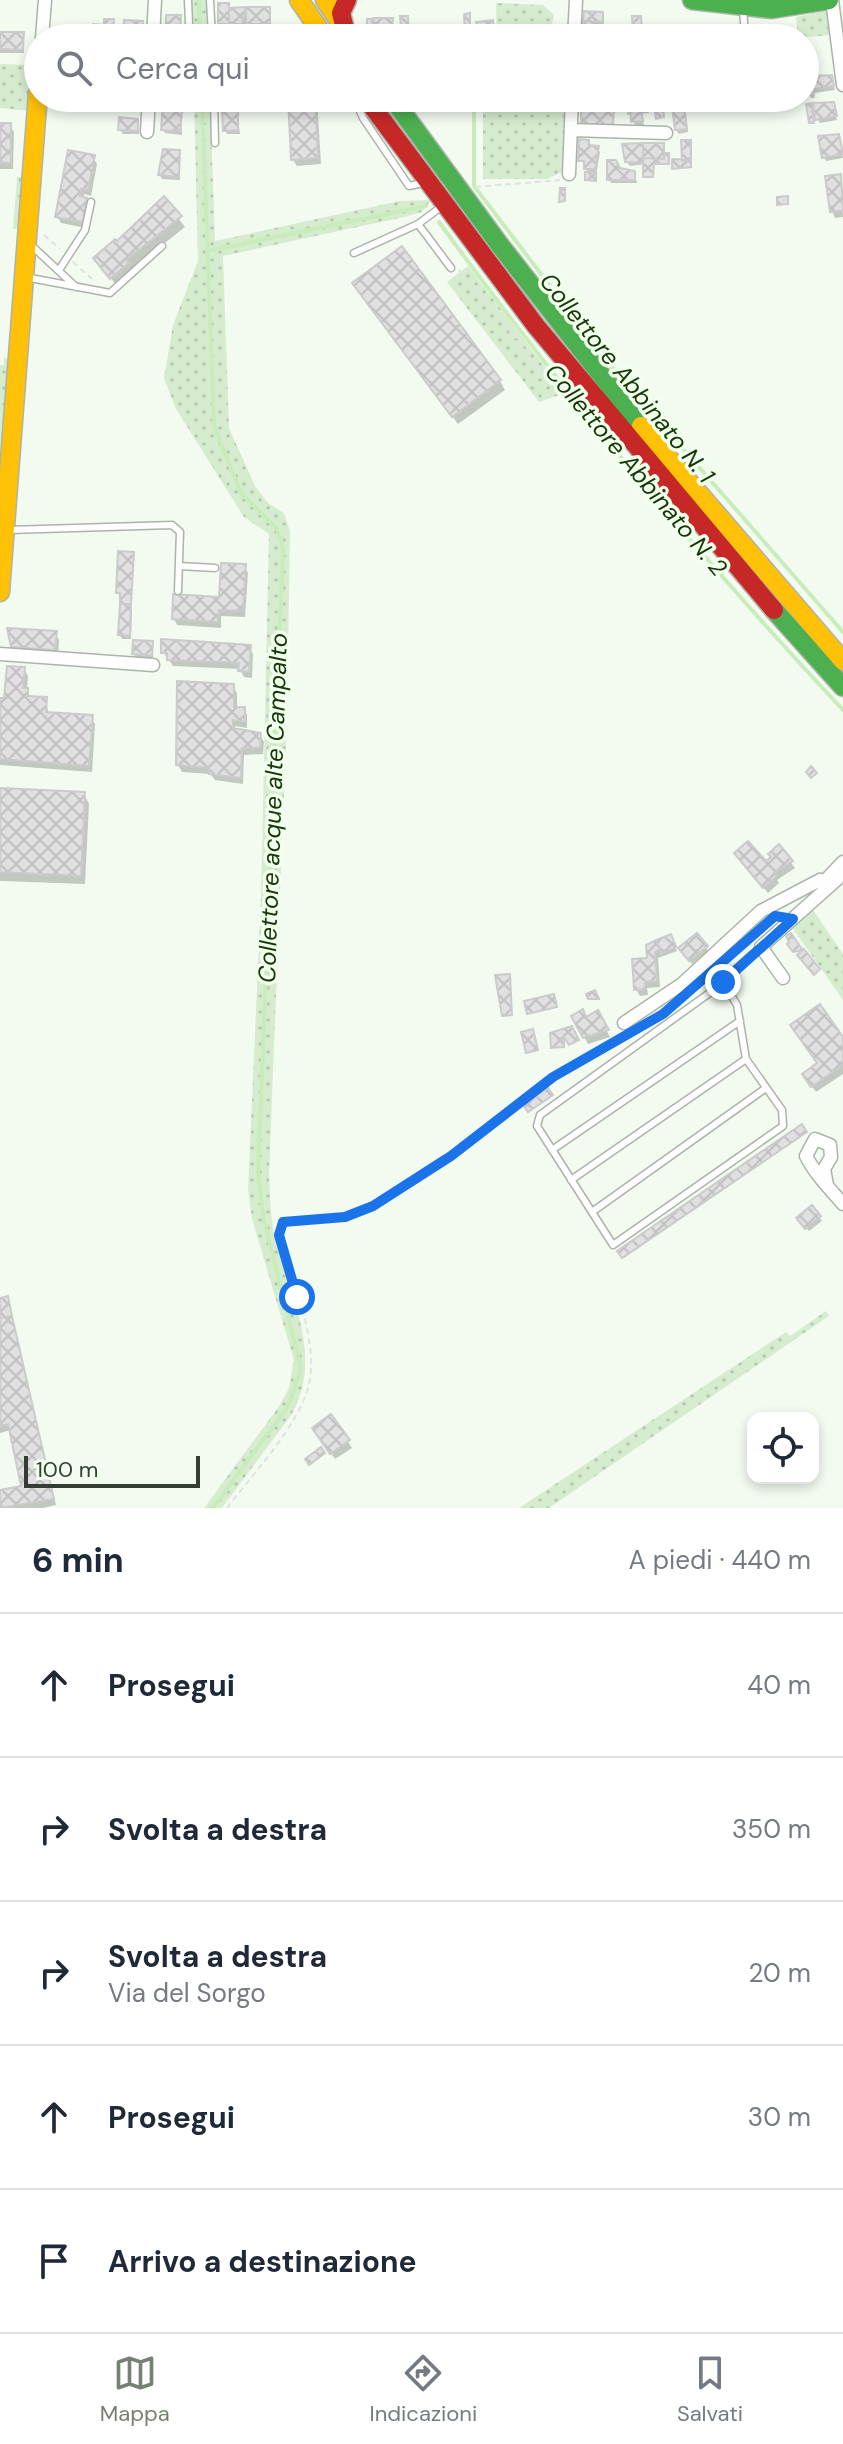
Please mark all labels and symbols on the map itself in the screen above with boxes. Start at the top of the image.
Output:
water label: Collettore Abbinato N. 1 [533,266,722,490]
water label: Collettore Abbinato N. 2 [538,357,734,582]
water label: Collettore acque alte Campalto [251,632,294,984]
route end [705,964,741,1000]
route start [279,1279,315,1315]
scale bar [24,1452,200,1488]

